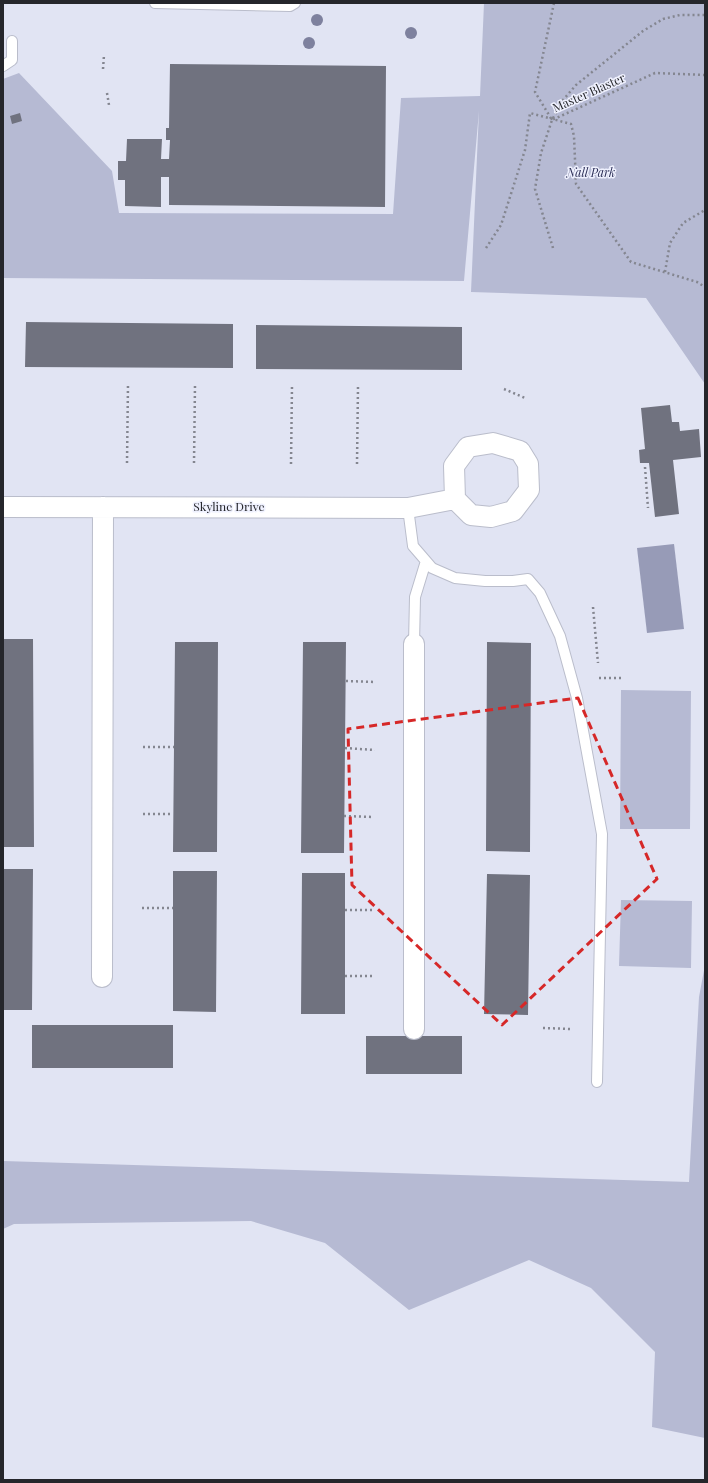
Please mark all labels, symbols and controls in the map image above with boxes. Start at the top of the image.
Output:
street label: Master Blaster [550,69,628,115]
park label: Nall Park [566,164,615,180]
street label: Skyline Drive [193,498,265,514]

